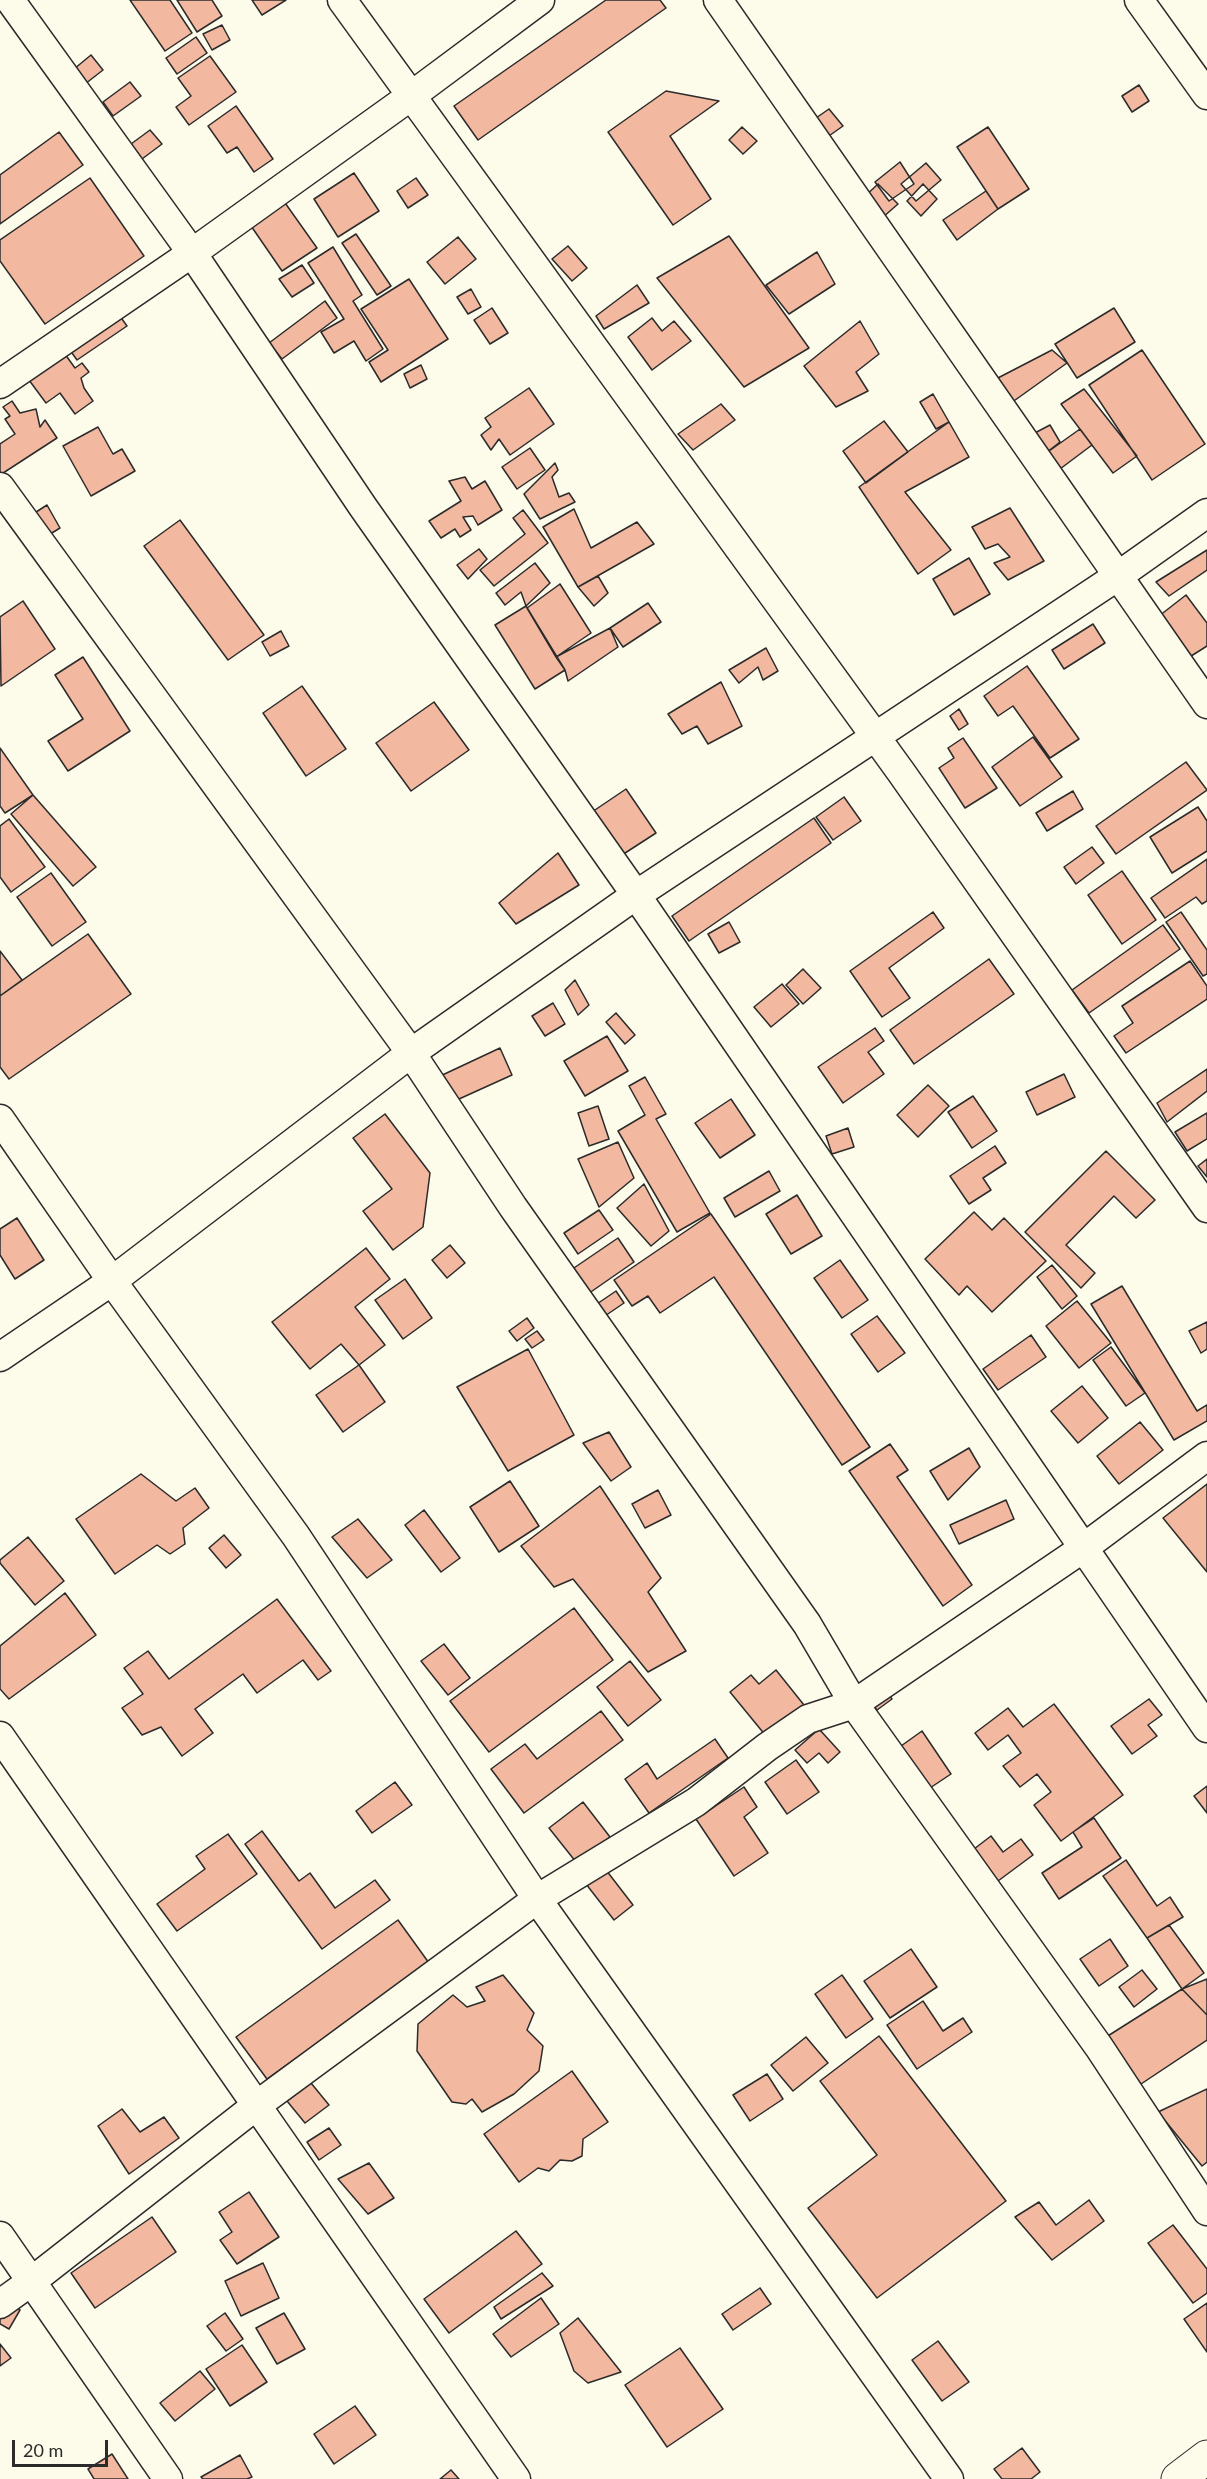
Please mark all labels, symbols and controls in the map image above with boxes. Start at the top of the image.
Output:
scale bar [15,2428,111,2466]
text: 20 m [23,2439,63,2461]

